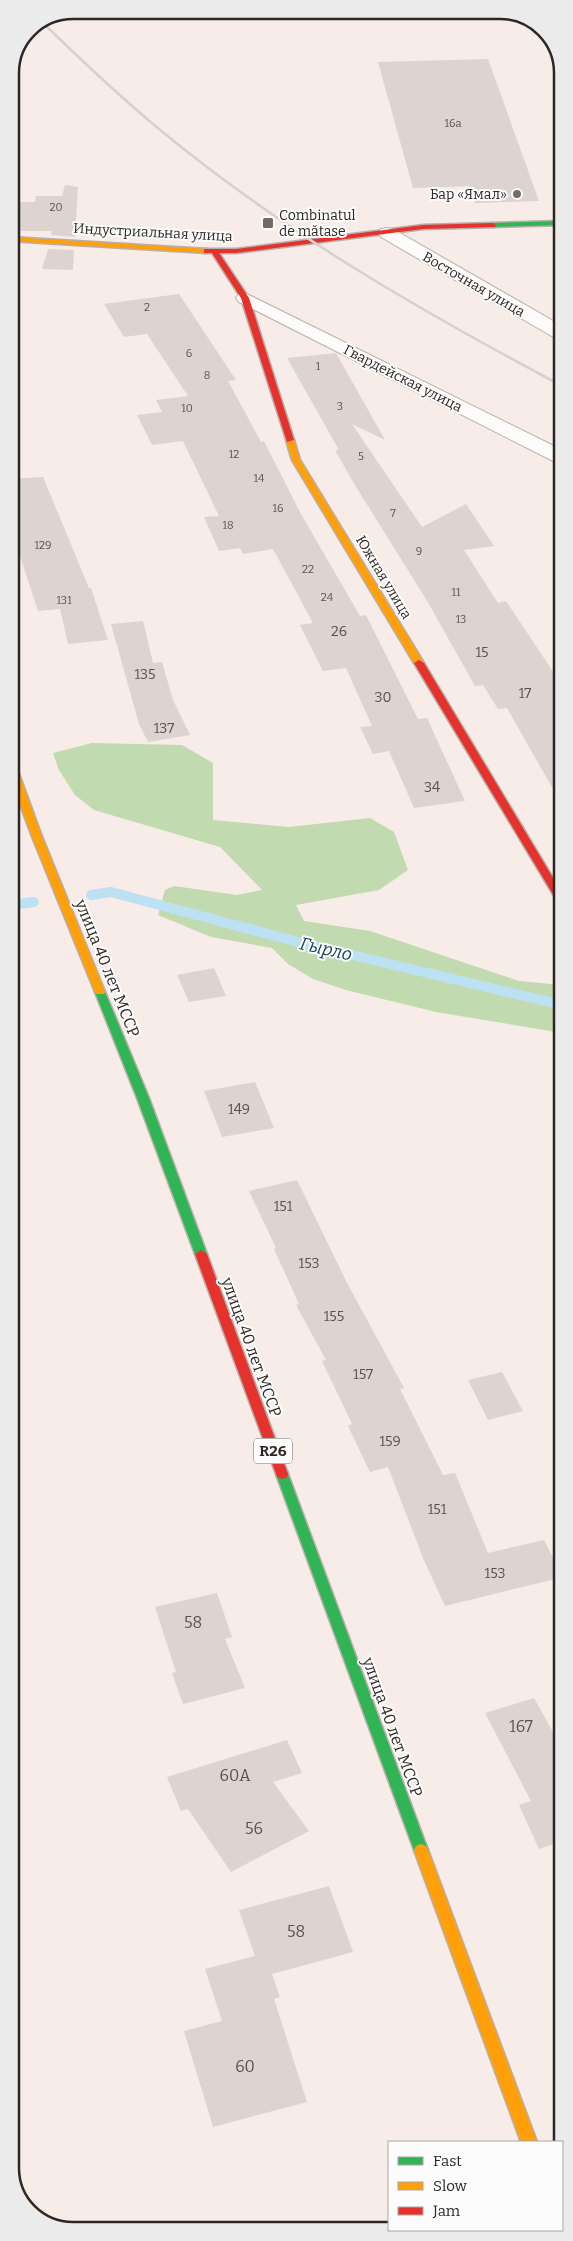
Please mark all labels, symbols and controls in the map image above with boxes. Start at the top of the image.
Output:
house number: 16а [445,117,461,130]
place label: Бар «Ямал» [430,186,507,203]
marker: Бар «Ямал» [511,188,523,200]
house number: 20 [49,201,63,214]
place label: Combinatul de mătase [279,207,356,240]
marker: Combinatul de mătase [261,216,275,230]
street label: Индустриальная улица [73,220,233,245]
street label: Восточная улица [420,248,528,321]
house number: 2 [144,301,150,314]
street label: Гвардейская улица [341,341,465,416]
house number: 6 [186,347,192,360]
house number: 1 [316,360,321,373]
house number: 8 [204,369,210,382]
house number: 3 [337,400,343,413]
house number: 10 [181,402,193,415]
house number: 12 [229,448,239,461]
house number: 5 [358,450,364,463]
house number: 14 [254,472,265,485]
house number: 16 [273,502,283,515]
house number: 7 [390,507,396,520]
house number: 18 [222,519,234,532]
street label: Южная улица [352,532,415,622]
house number: 129 [35,539,51,552]
house number: 9 [416,545,422,558]
house number: 22 [302,563,314,576]
house number: 11 [452,586,461,599]
house number: 24 [321,591,334,604]
house number: 131 [56,594,72,607]
house number: 13 [456,613,466,626]
house number: 26 [331,623,347,640]
house number: 15 [475,644,489,661]
house number: 135 [134,666,156,683]
house number: 17 [519,685,531,702]
house number: 30 [375,689,391,706]
house number: 137 [154,720,174,737]
house number: 34 [424,779,440,796]
street label: улица 40 лет МССР [71,896,144,1040]
water label: Гырло [298,932,354,966]
house number: 149 [228,1101,250,1118]
house number: 151 [274,1198,293,1215]
house number: 153 [299,1255,319,1272]
street label: улица 40 лет МССР [217,1274,286,1419]
house number: 155 [324,1308,344,1325]
house number: 157 [353,1366,373,1383]
house number: 159 [379,1433,401,1450]
road number: R26 [254,1438,292,1464]
house number: 151 [428,1501,447,1518]
house number: 153 [485,1565,505,1582]
house number: 58 [184,1613,202,1632]
street label: улица 40 лет МССР [358,1654,427,1799]
house number: 167 [509,1717,533,1736]
house number: 60А [220,1766,251,1785]
house number: 56 [245,1819,263,1838]
house number: 58 [287,1922,305,1941]
house number: 60 [235,2057,255,2076]
legend [388,2141,563,2231]
text: Fast [433,2152,462,2170]
text: Slow [433,2177,468,2195]
text: Jam [432,2202,461,2220]

